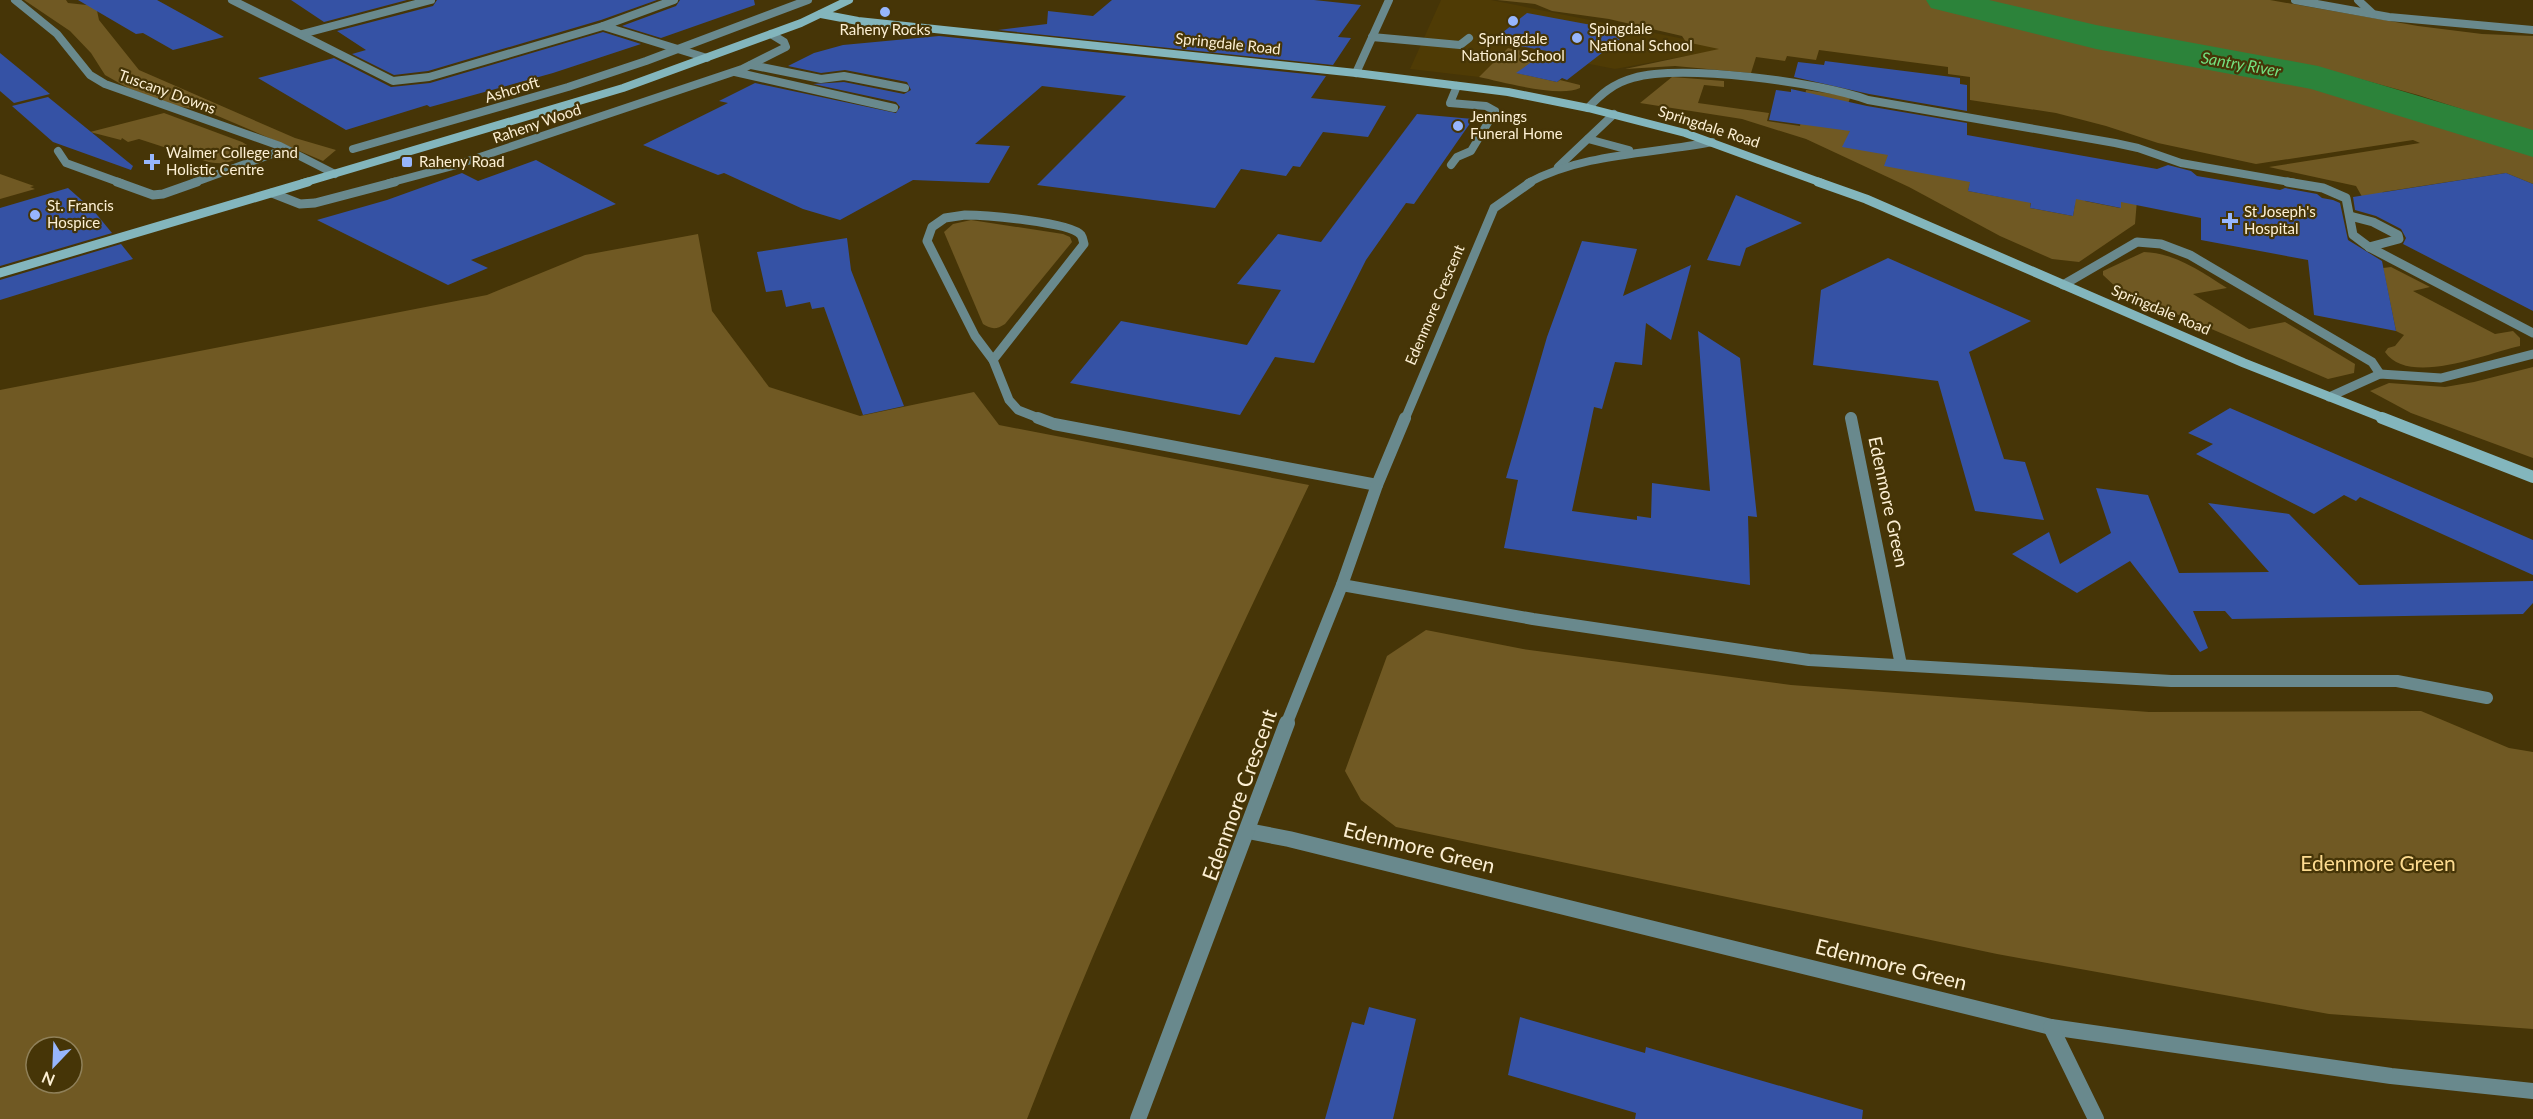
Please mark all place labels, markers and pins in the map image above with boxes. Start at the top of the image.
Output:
marker: Raheny Rocks [878,5,892,19]
marker: Springdale National School [1506,14,1520,28]
place label: Spingdale National School [1589,19,1693,54]
place label: Raheny Rocks [839,20,931,38]
place label: Springdale National School [1461,29,1565,64]
marker: Spingdale National School [1570,31,1584,45]
place label: Jennings Funeral Home [1470,107,1563,142]
marker: Jennings Funeral Home [1451,119,1465,133]
place label: Walmer College and Holistic Centre [166,143,298,178]
place label: Raheny Road [419,152,505,170]
marker: Walmer College and Holistic Centre [143,153,161,171]
marker: Raheny Road [400,155,414,169]
place label: St. Francis Hospice [47,196,114,231]
place label: St Joseph's Hospital [2244,202,2316,237]
marker: St. Francis Hospice [28,208,42,222]
marker: St Joseph's Hospital [2221,212,2239,230]

